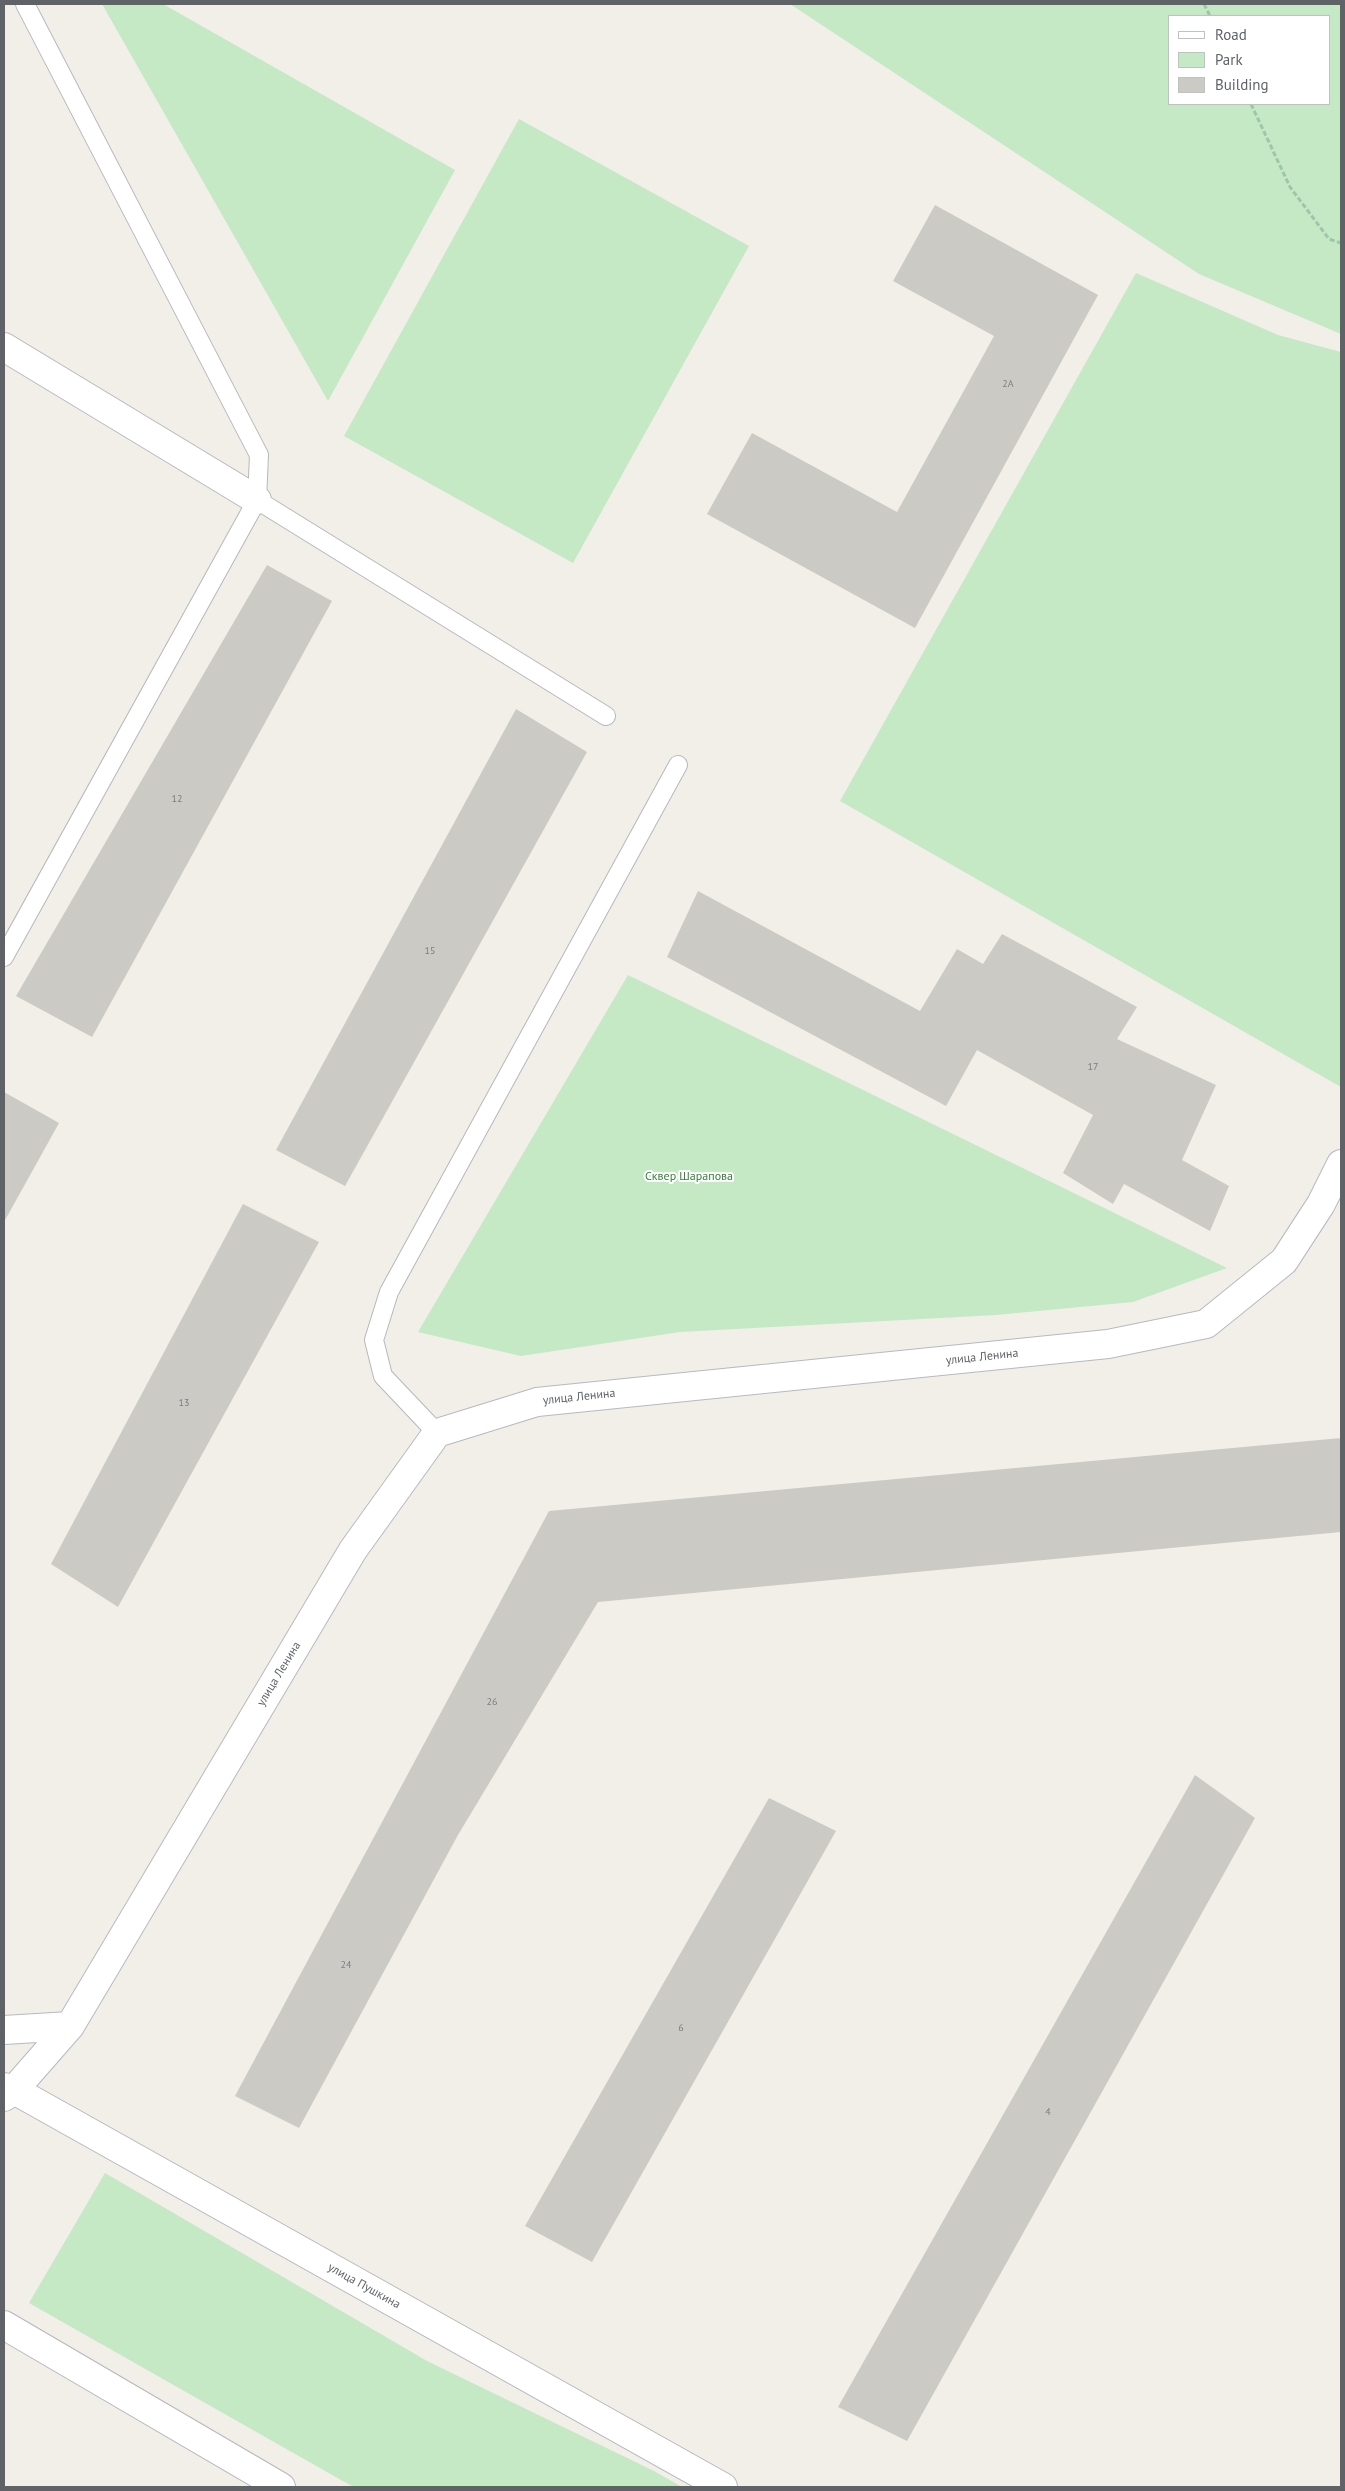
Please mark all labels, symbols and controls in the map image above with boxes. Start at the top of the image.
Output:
legend [1168,15,1330,105]
text: Road [1215,25,1247,44]
text: Park [1215,50,1243,69]
text: Building [1215,75,1269,94]
house number: 2А [1002,378,1014,390]
house number: 12 [172,793,182,805]
house number: 15 [425,945,435,957]
house number: 17 [1088,1061,1098,1073]
park label: Сквер Шарапова [645,1170,733,1184]
street label: улица Ленина [945,1346,1019,1368]
street label: улица Ленина [542,1386,616,1408]
house number: 13 [179,1397,189,1409]
street label: улица Ленина [254,1639,304,1709]
house number: 26 [487,1696,497,1708]
house number: 24 [341,1959,351,1971]
house number: 6 [678,2022,684,2034]
house number: 4 [1045,2106,1051,2118]
street label: улица Пушкина [325,2260,403,2312]

